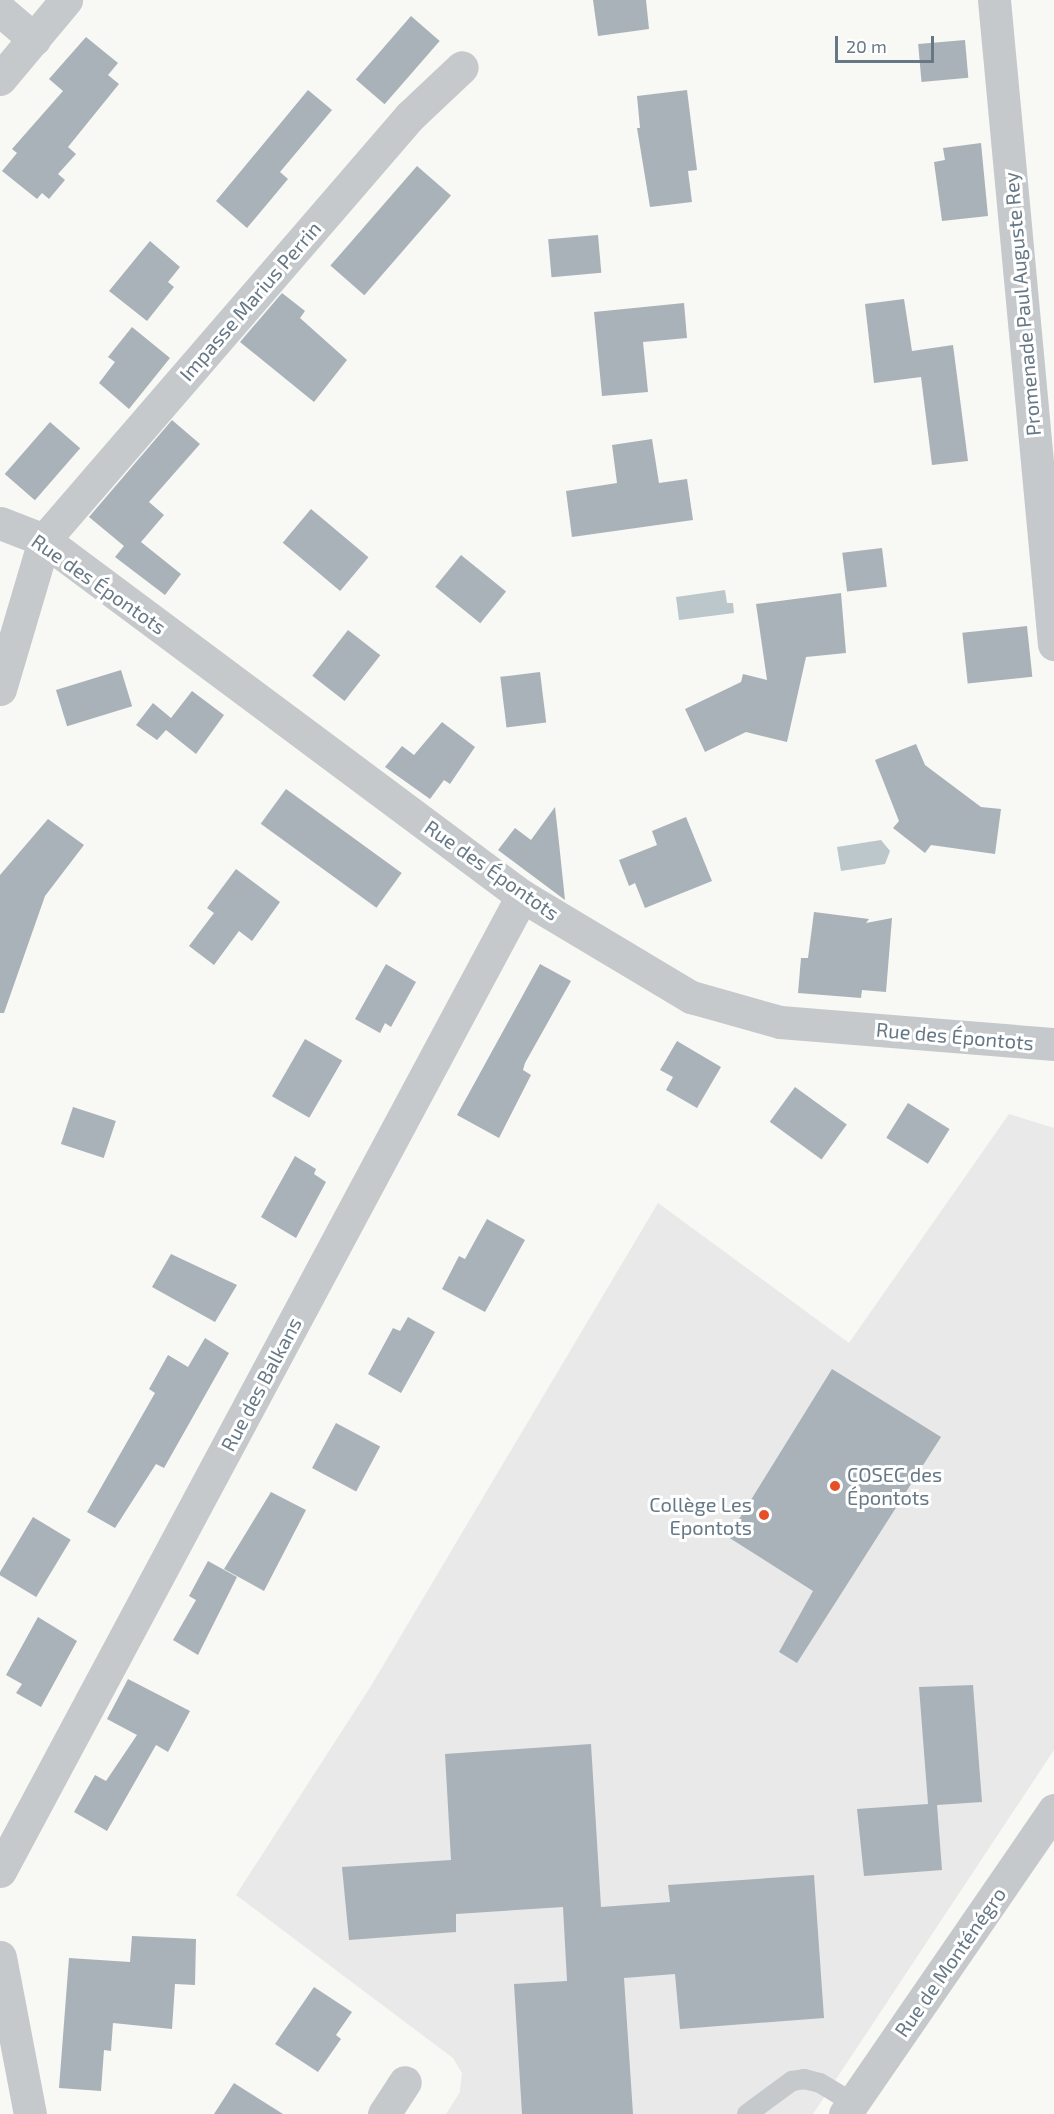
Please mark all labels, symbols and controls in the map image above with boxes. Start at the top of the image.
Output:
scale bar [838,24,937,62]
text: 20 m [846,35,887,57]
street label: Promenade Paul Auguste Rey [998,171,1046,437]
street label: Impasse Marius Perrin [174,216,326,386]
street label: Rue des Épontots [27,529,171,639]
street label: Rue des Épontots [420,815,564,925]
street label: Rue des Épontots [875,1017,1035,1055]
street label: Rue des Balkans [216,1313,306,1455]
place label: COSEC des Épontots [847,1462,942,1509]
marker: COSEC des Épontots [828,1479,842,1493]
place label: Collège Les Epontots [649,1492,752,1539]
marker: Collège Les Epontots [757,1508,771,1522]
street label: Rue de Monténégro [889,1883,1011,2041]

